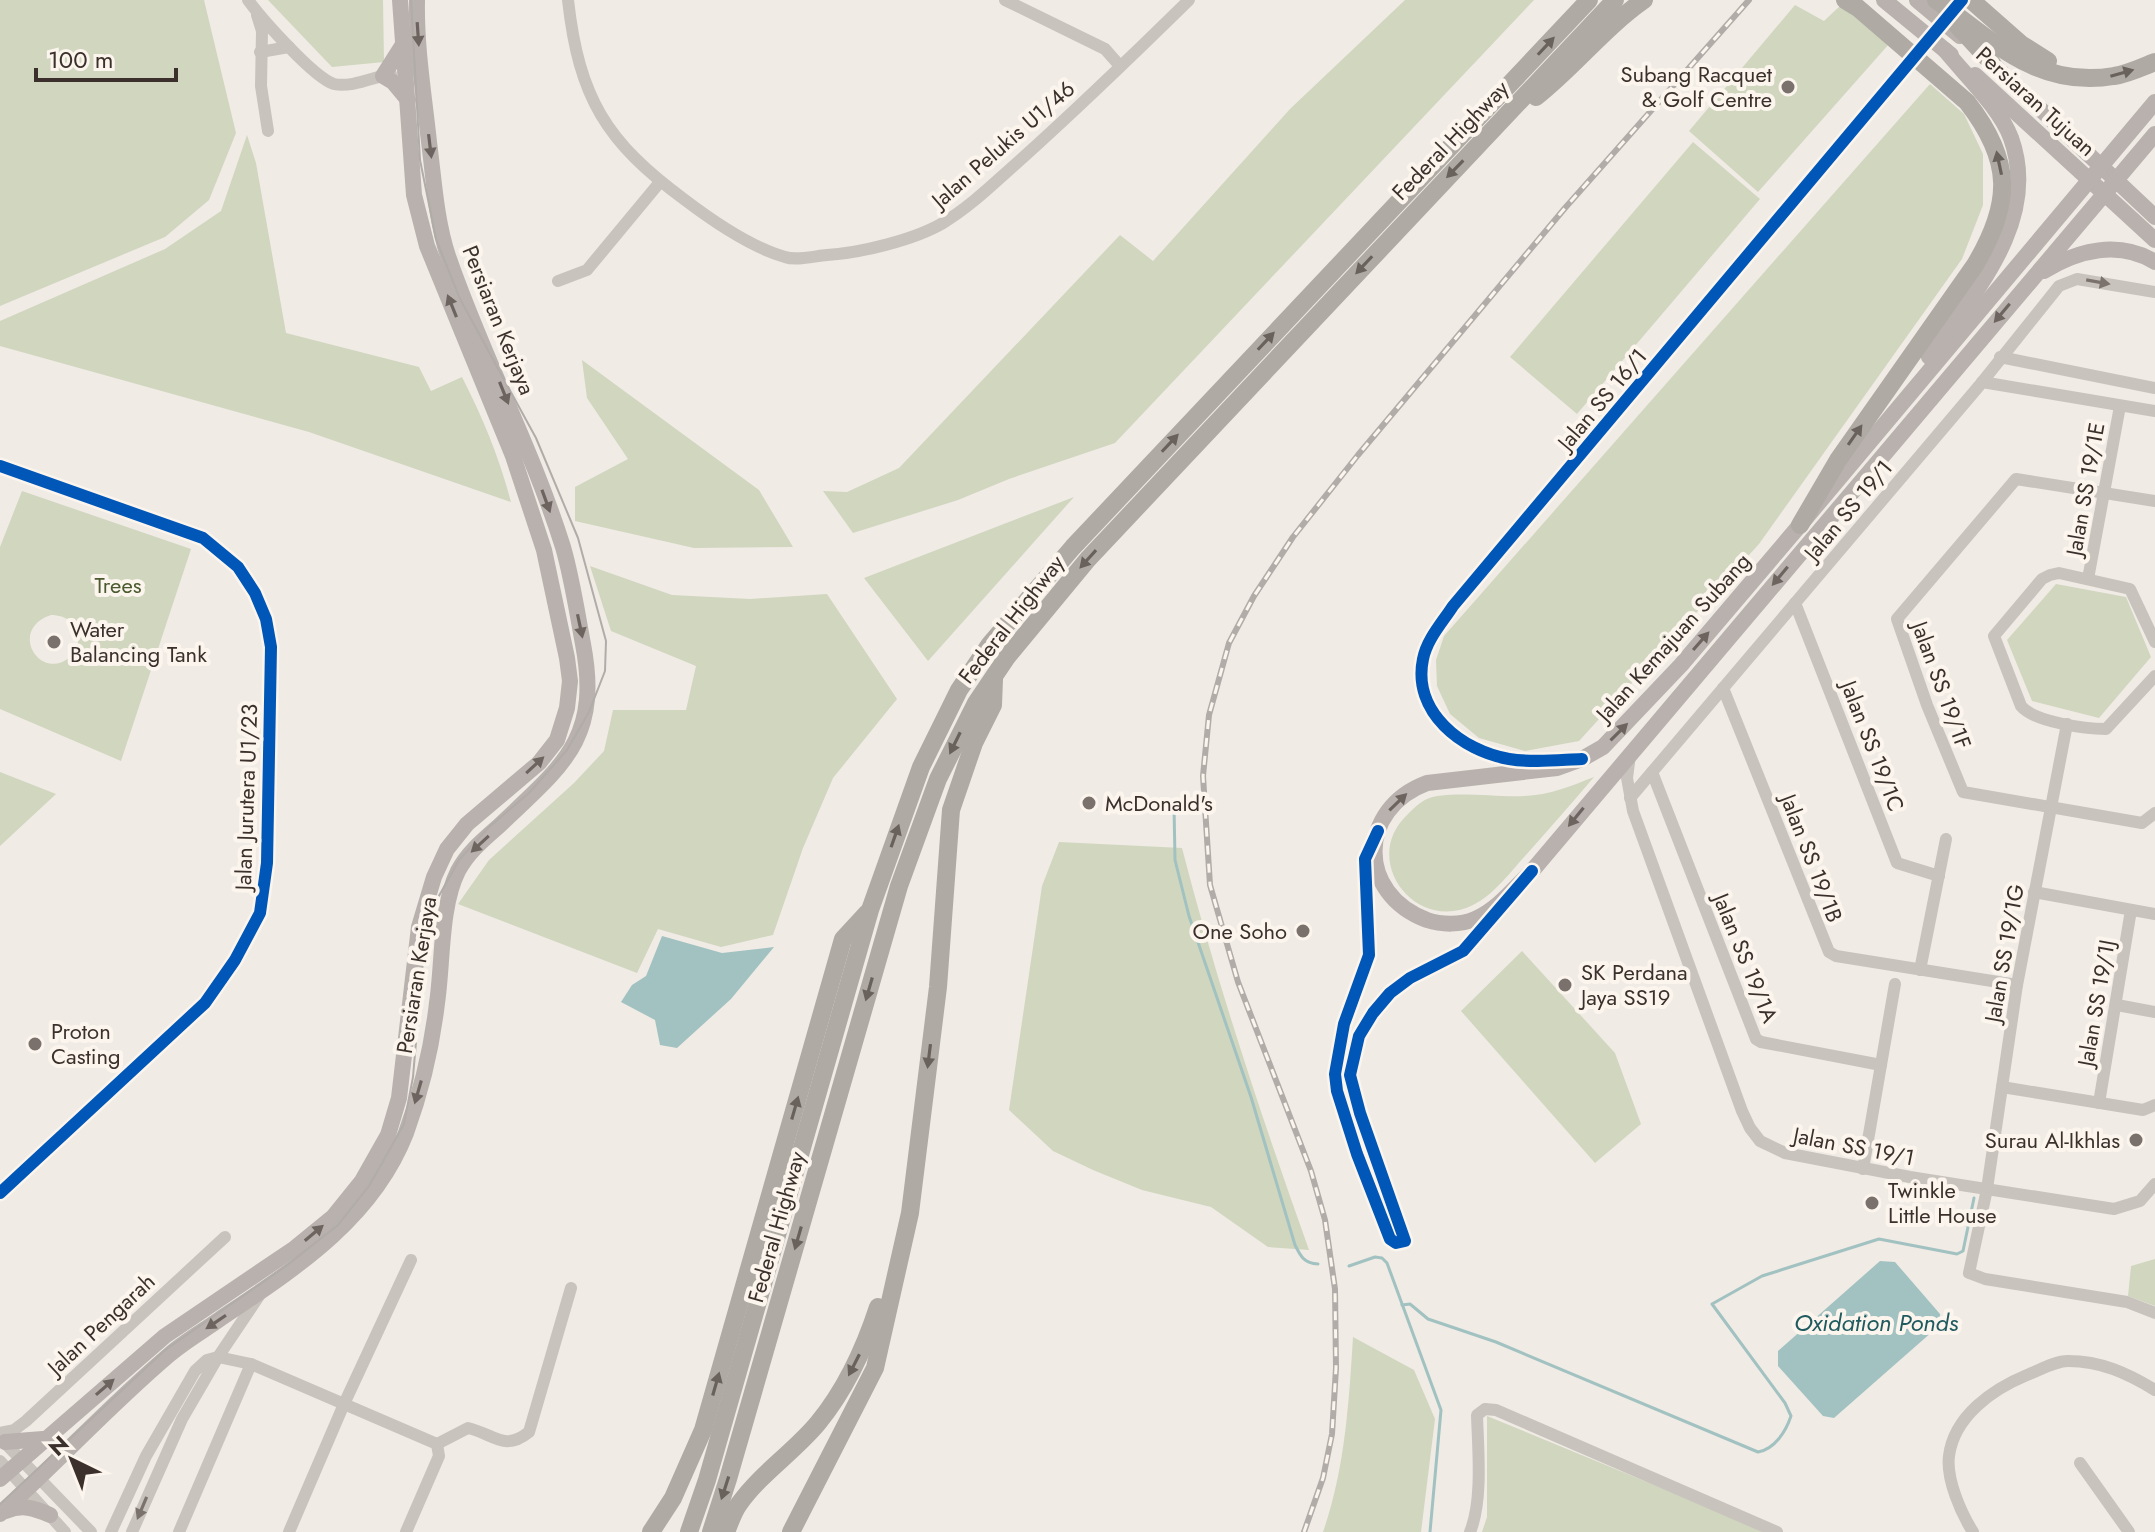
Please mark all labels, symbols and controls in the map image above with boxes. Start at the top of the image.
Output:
one-way arrow [411,22,424,47]
scale bar [36,32,176,82]
one-way arrow [1536,37,1554,56]
street label: Persiaran Tujuan [1969,39,2103,163]
text: 100 m [48,42,114,77]
place label: Subang Racquet & Golf Centre [1620,58,1773,115]
one-way arrow [2110,66,2134,79]
street label: Jalan Pelukis U1/46 [922,73,1082,217]
street label: Federal Highway [1384,73,1516,207]
marker: Subang Racquet & Golf Centre [1779,78,1797,96]
one-way arrow [423,133,436,158]
one-way arrow [1992,151,2005,176]
one-way arrow [1446,159,1465,178]
street label: Persiaran Kerjaya [454,240,544,400]
one-way arrow [1355,255,1374,274]
one-way arrow [2086,277,2111,289]
one-way arrow [445,294,458,318]
one-way arrow [1994,303,2011,323]
one-way arrow [1256,332,1275,351]
street label: Jalan SS 16/1 [1548,341,1654,459]
one-way arrow [497,381,510,405]
street label: Jalan SS 19/1E [2057,420,2112,561]
one-way arrow [1847,424,1863,445]
one-way arrow [1160,434,1178,453]
street label: Jalan SS 19/1 [1794,453,1900,570]
one-way arrow [540,489,552,513]
street label: Jalan Kemajuan Subang [1586,546,1758,731]
street label: Federal Highway [950,547,1072,690]
one-way arrow [1080,550,1098,569]
one-way arrow [1772,565,1789,585]
park label: Trees [94,569,142,601]
place label: Water Balancing Tank [70,613,207,670]
one-way arrow [574,614,587,639]
street label: Jalan SS 19/1F [1903,614,1980,753]
one-way arrow [1692,631,1710,650]
marker: Water Balancing Tank [45,633,63,651]
street label: Jalan SS 19/1C [1832,673,1913,816]
street label: Jalan Jurutera U1/23 [227,703,265,894]
one-way arrow [1609,723,1627,742]
one-way arrow [948,732,961,755]
one-way arrow [525,756,544,774]
street label: Jalan SS 19/1B [1772,786,1851,927]
place label: McDonald's [1105,787,1213,819]
one-way arrow [1388,793,1407,812]
marker: McDonald's [1080,794,1098,812]
one-way arrow [1568,807,1585,827]
one-way arrow [889,824,901,848]
one-way arrow [470,834,489,852]
street label: Jalan SS 19/1G [1976,881,2032,1028]
street label: Jalan SS 19/1A [1704,886,1787,1028]
street label: Persiaran Kerjaya [388,894,444,1056]
place label: One Soho [1193,915,1287,947]
marker: One Soho [1294,922,1312,940]
street label: Jalan SS 19/1J [2069,937,2123,1072]
place label: SK Perdana Jaya SS19 [1578,956,1688,1013]
one-way arrow [863,976,875,1001]
marker: SK Perdana Jaya SS19 [1556,976,1574,994]
place label: Proton Casting [51,1015,121,1072]
marker: Proton Casting [26,1035,44,1053]
one-way arrow [923,1044,936,1069]
one-way arrow [411,1081,424,1105]
one-way arrow [789,1095,802,1119]
street label: Jalan SS 19/1 [1788,1118,1917,1173]
place label: Surau Al-Ikhlas [1985,1124,2120,1156]
marker: Surau Al-Ikhlas [2127,1131,2145,1149]
street label: Federal Highway [739,1147,813,1306]
place label: Twinkle Little House [1888,1174,1997,1231]
marker: Twinkle Little House [1863,1194,1881,1212]
one-way arrow [304,1225,324,1242]
one-way arrow [791,1227,804,1251]
street label: Jalan Pengarah [38,1266,162,1384]
water label: Oxidation Ponds [1794,1305,1959,1340]
one-way arrow [205,1315,226,1330]
one-way arrow [847,1353,860,1376]
one-way arrow [710,1372,723,1396]
one-way arrow [95,1379,115,1396]
north arrow [32,1420,112,1500]
text: N [41,1428,76,1463]
one-way arrow [719,1476,731,1500]
one-way arrow [135,1496,148,1520]

